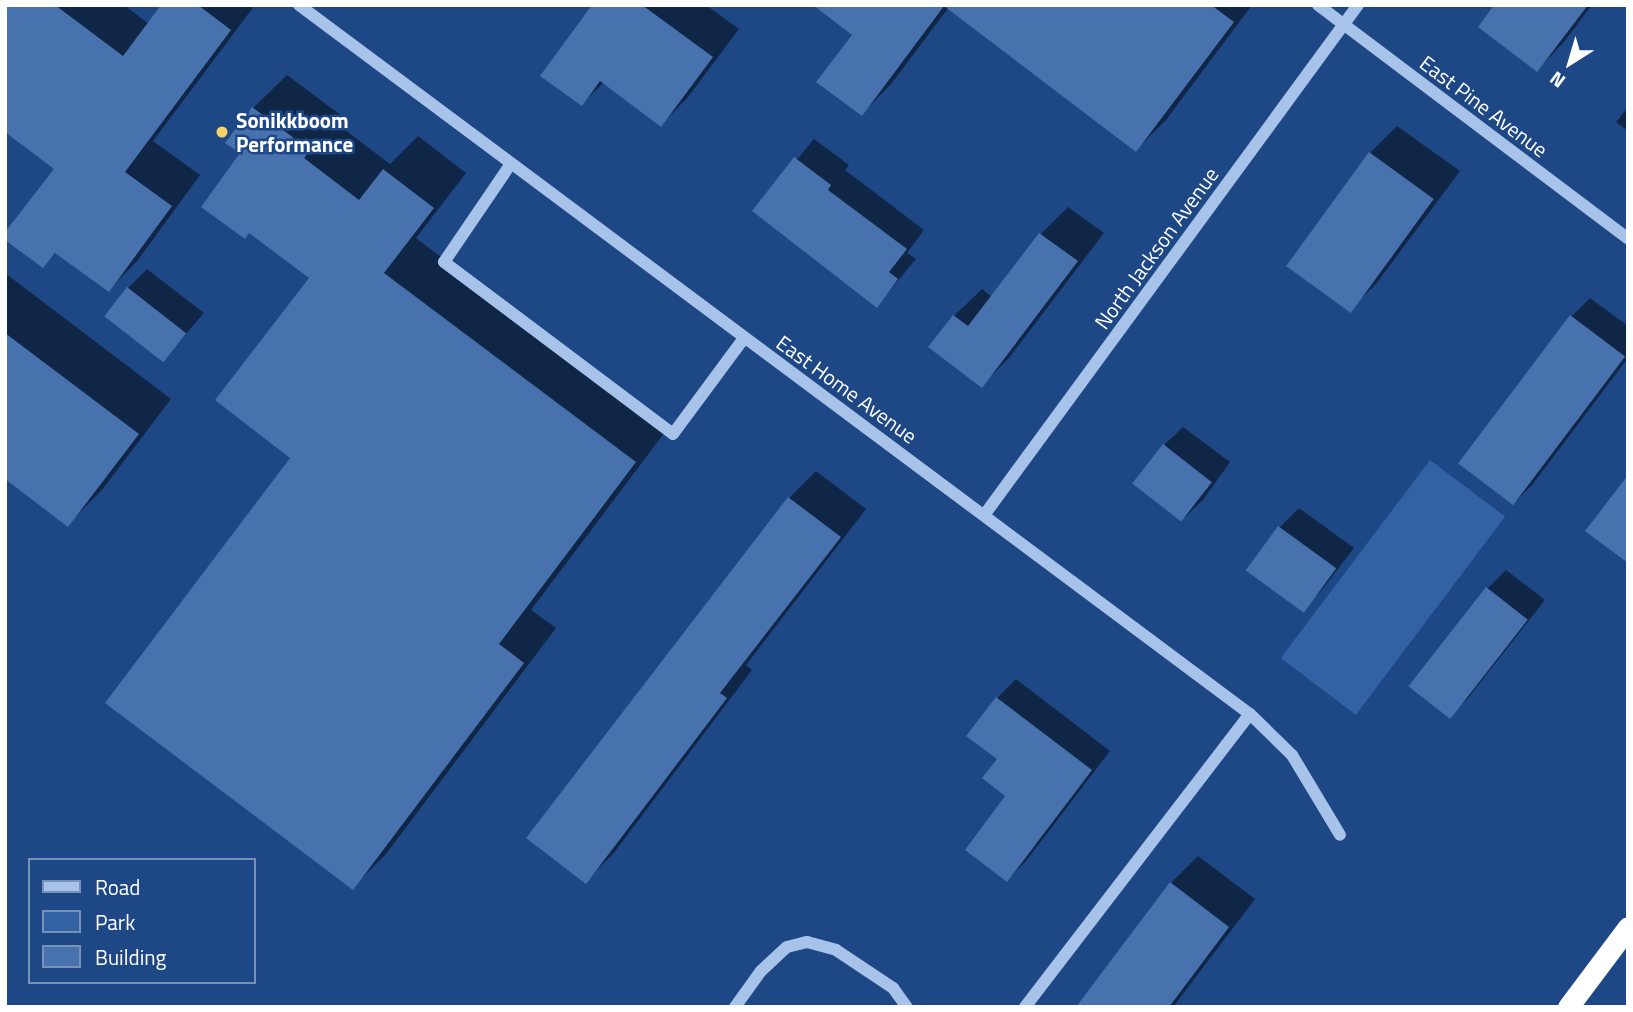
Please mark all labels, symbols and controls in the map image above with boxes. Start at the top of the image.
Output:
north arrow [1535,28,1605,98]
street label: East Pine Avenue [1415,50,1553,162]
text: N [1543,65,1571,96]
place label: Sonikkboom Performance [236,107,353,157]
marker: Sonikkboom Performance [214,124,230,140]
street label: North Jackson Avenue [1089,162,1223,334]
street label: East Home Avenue [772,330,922,448]
legend [28,858,256,984]
text: Road [95,871,140,903]
text: Park [95,906,135,938]
text: Building [95,941,166,973]

